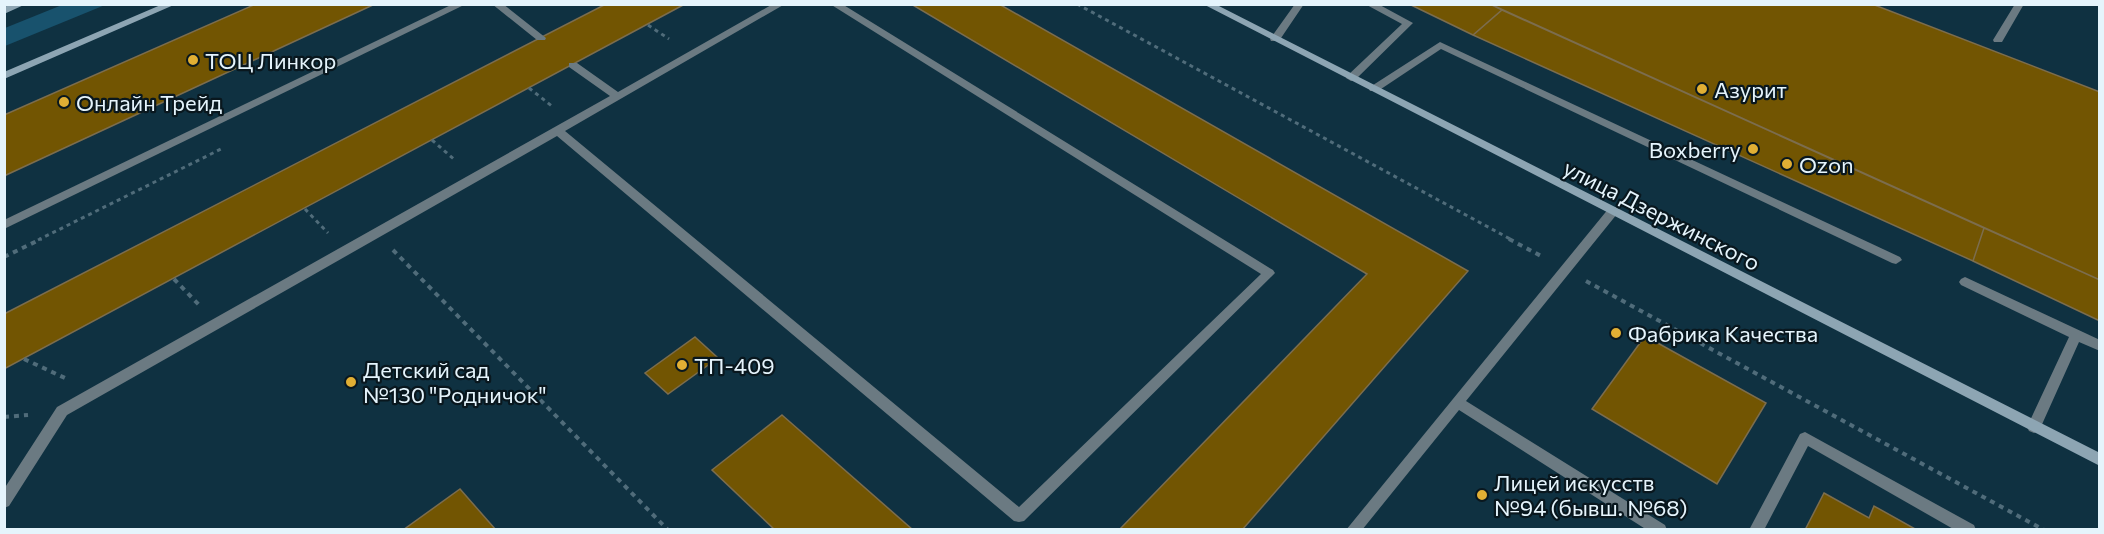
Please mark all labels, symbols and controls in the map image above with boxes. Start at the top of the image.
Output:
place label: ТОЦ Линкор [205,47,336,74]
marker: ТОЦ Линкор [186,53,200,67]
place label: Азурит [1714,76,1787,103]
marker: Азурит [1695,82,1709,96]
place label: Онлайн Трейд [76,89,222,116]
marker: Онлайн Трейд [57,95,71,109]
place label: Boxberry [1649,136,1741,163]
marker: Boxberry [1746,142,1760,156]
place label: Ozon [1799,151,1854,178]
street label: улица Дзержинского [1559,154,1765,276]
marker: Ozon [1780,157,1794,171]
place label: Фабрика Качества [1628,320,1818,347]
marker: Фабрика Качества [1609,326,1623,340]
place label: ТП-409 [694,352,775,379]
place label: Детский сад №130 "Родничок" [363,356,547,408]
marker: ТП-409 [675,358,689,372]
marker: Детский сад №130 "Родничок" [344,375,358,389]
place label: Лицей искусств №94 (бывш. №68) [1494,469,1688,521]
marker: Лицей искусств №94 (бывш. №68) [1475,488,1489,502]

